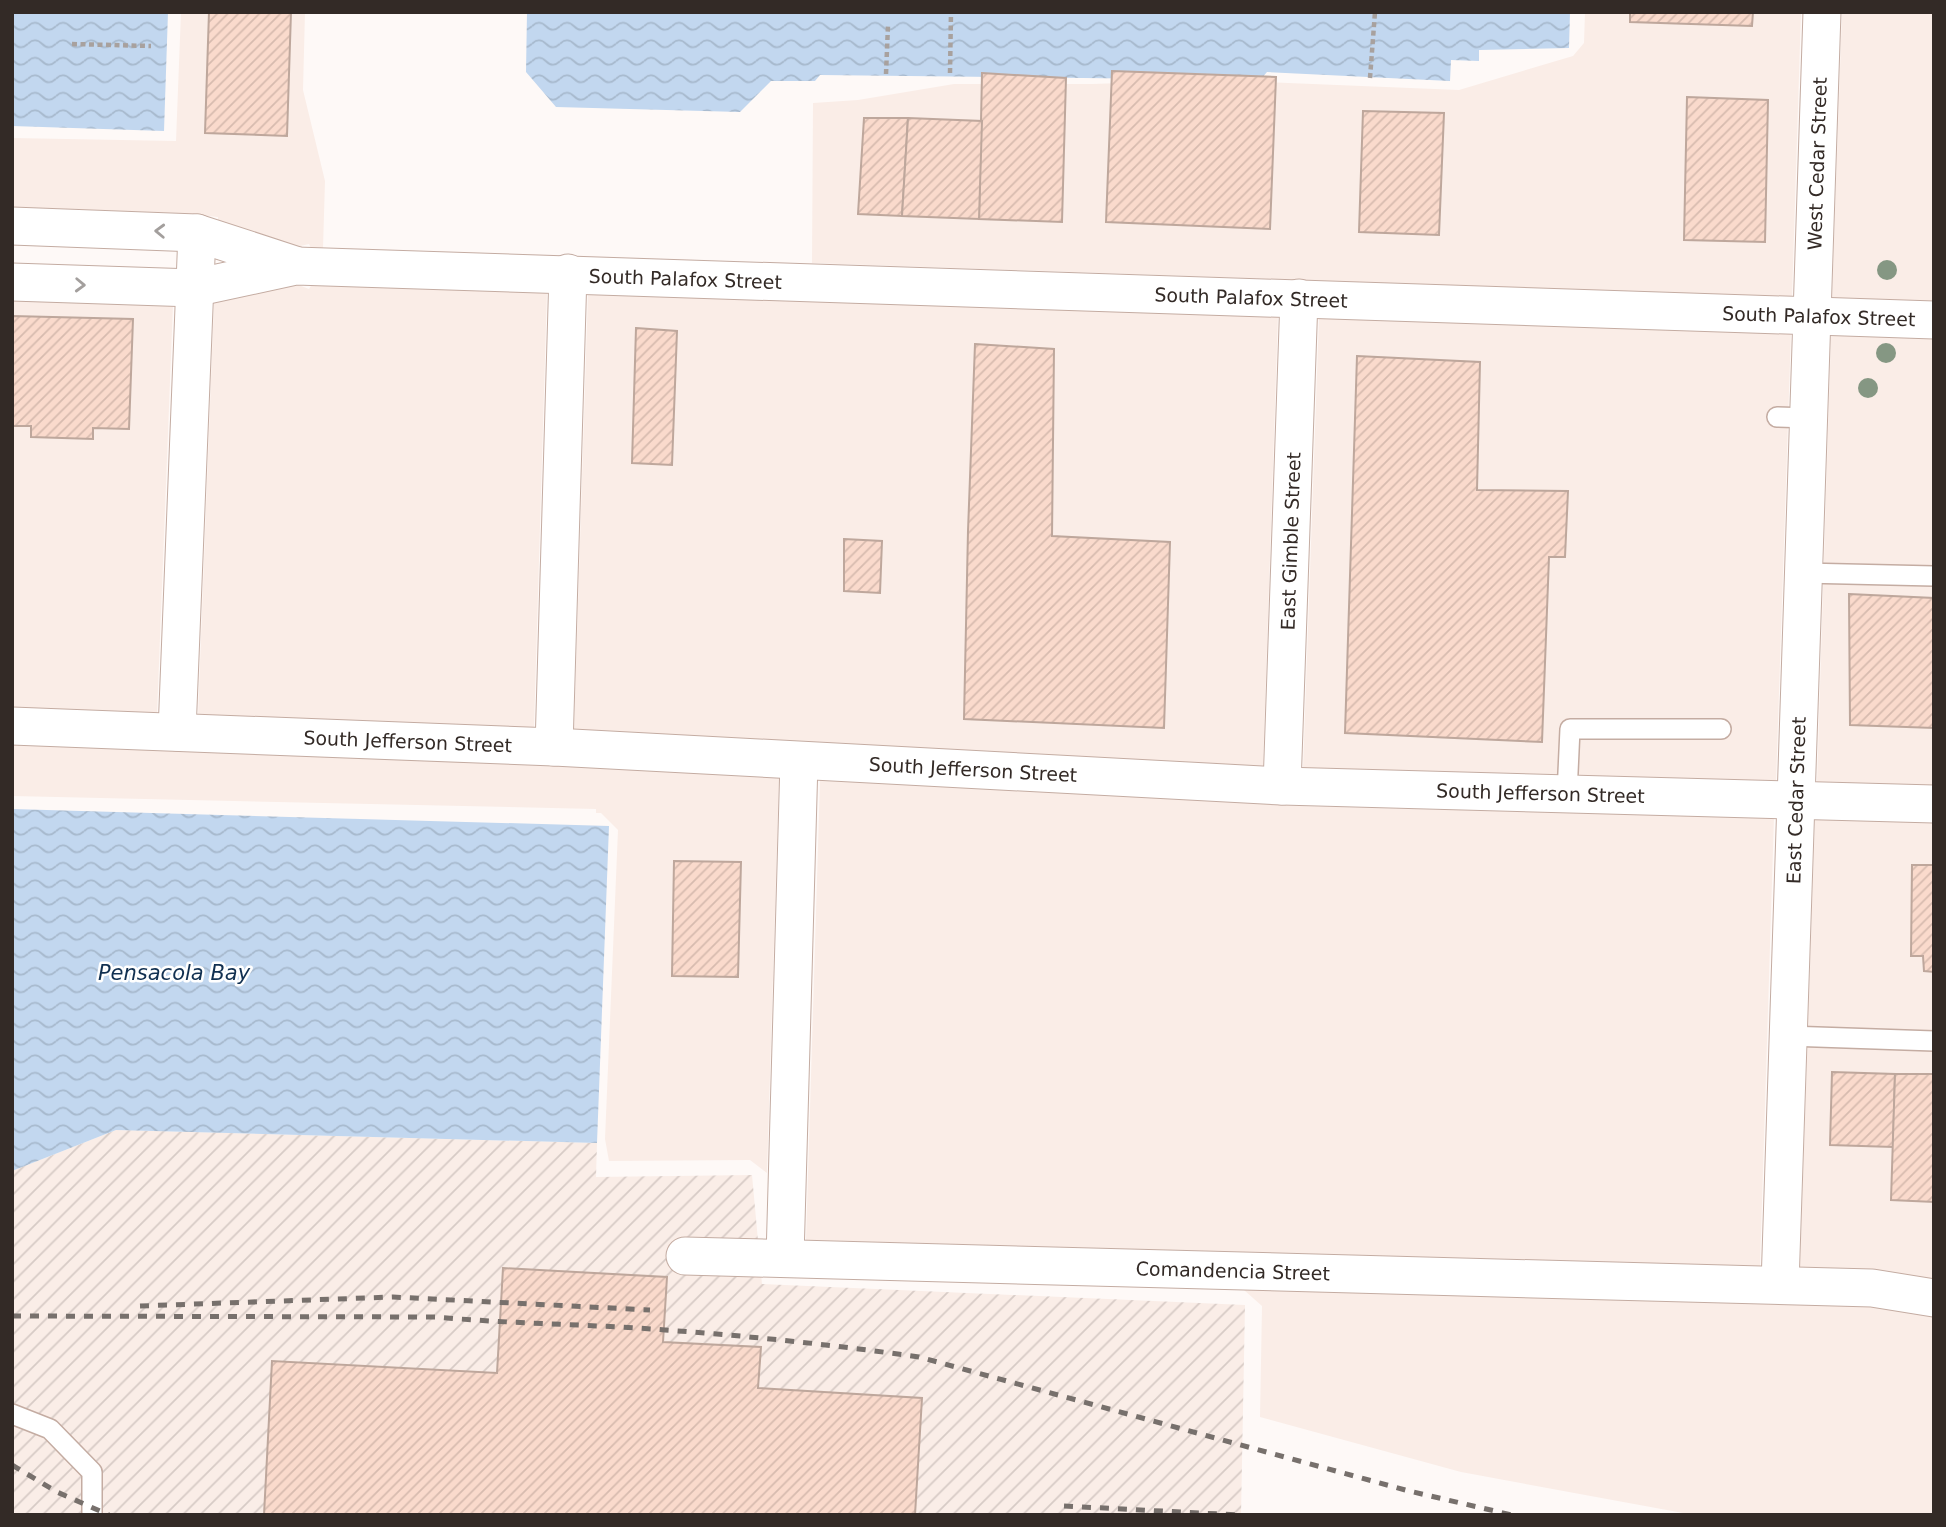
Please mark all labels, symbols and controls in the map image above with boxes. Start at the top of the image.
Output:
street label: West Cedar Street [1803,77,1831,250]
one-way arrow [154,224,165,239]
street label: South Palafox Street [588,265,782,293]
one-way arrow [75,277,86,292]
street label: South Palafox Street [1154,283,1348,312]
street label: South Palafox Street [1722,302,1916,330]
street label: East Gimble Street [1276,452,1305,631]
street label: East Cedar Street [1782,716,1810,884]
street label: South Jefferson Street [303,726,512,756]
street label: South Jefferson Street [868,753,1078,786]
street label: South Jefferson Street [1436,779,1645,807]
water label: Pensacola Bay [98,961,251,985]
street label: Comandencia Street [1135,1257,1330,1284]

